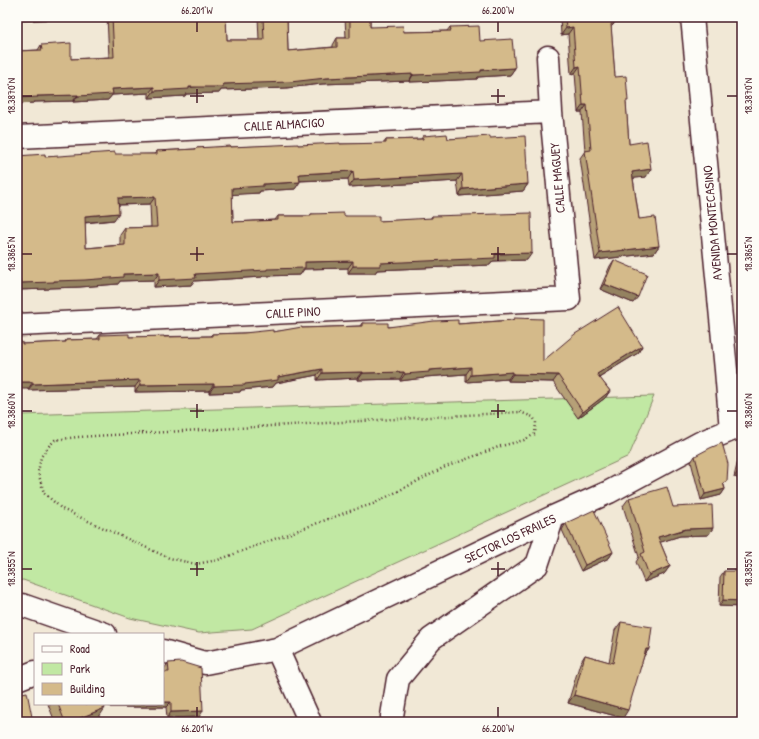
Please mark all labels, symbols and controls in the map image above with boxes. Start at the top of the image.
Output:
text: 66.201°W [181,4,214,17]
text: 66.200°W [482,4,515,17]
text: 18.3870°N [5,78,18,114]
text: 18.3870°N [742,78,755,114]
street label: CALLE ALMACIGO [243,113,325,135]
street label: CALLE MAGUEY [545,142,569,214]
street label: AVENIDA MONTECASINO [698,165,726,281]
text: 18.3865°N [5,237,18,271]
text: 18.3865°N [742,237,755,271]
street label: CALLE PINO [265,302,321,322]
text: 18.3860°N [5,393,18,429]
text: 18.3860°N [742,393,755,429]
street label: SECTOR LOS FRAILES [461,509,559,567]
text: 18.3855°N [5,551,18,587]
text: 18.3855°N [742,551,755,587]
legend [34,633,164,705]
text: Road [70,640,90,657]
text: Park [70,660,90,677]
text: Building [70,680,105,697]
text: 66.201°W [181,722,214,735]
text: 66.200°W [482,722,515,735]

